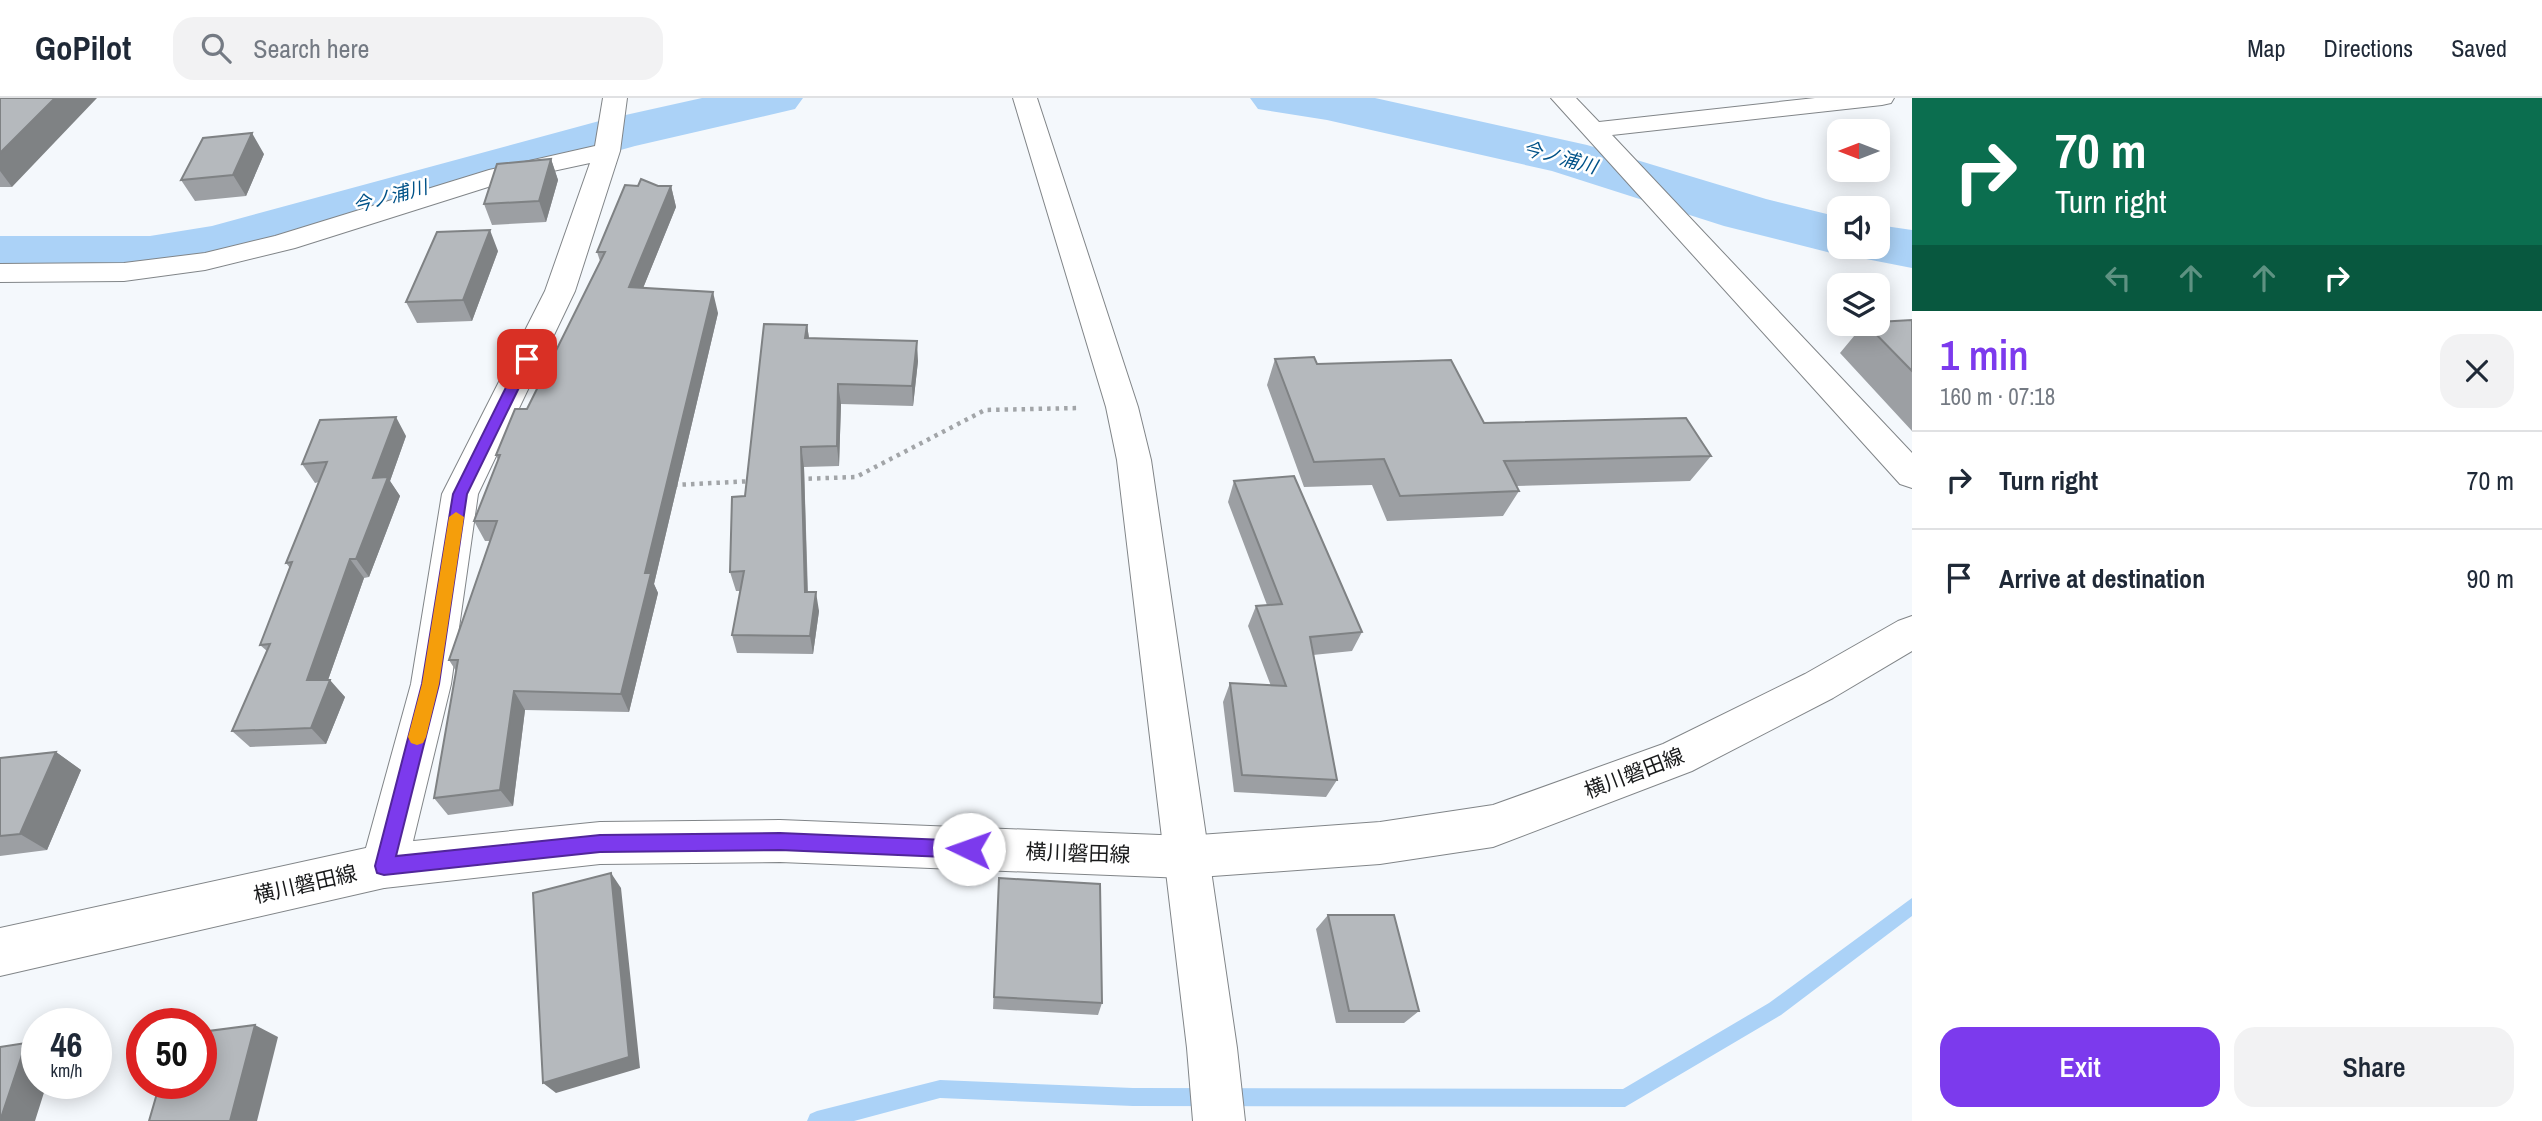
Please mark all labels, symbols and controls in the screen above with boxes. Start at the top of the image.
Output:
search box [173,17,663,80]
text: GoPilot [35,26,131,70]
icon: search [197,29,235,67]
text: Search here [253,31,369,66]
text: Map [2247,32,2285,64]
text: Directions [2323,32,2413,64]
text: Saved [2451,32,2507,64]
text: 70 m [2055,117,2147,183]
north arrow [1827,119,1890,182]
map controls [1827,119,1890,336]
icon: right [1940,126,2031,217]
water label: 今ノ浦川 [1520,135,1602,180]
water label: 今ノ浦川 [350,173,432,218]
text: Turn right [2055,180,2167,223]
button: sound [1827,196,1890,259]
icon: left [2099,259,2137,297]
icon: ahead [2172,259,2210,297]
icon: ahead [2245,259,2283,297]
icon: right [2318,259,2356,297]
button: layers [1827,273,1890,336]
text: 1 min [1940,327,2029,383]
pin [497,329,557,389]
button: close [2440,334,2514,408]
icon: arrive [508,340,546,378]
text: 160 m · 07:18 [1940,381,2055,412]
icon: right [1940,461,1978,499]
text: Turn right [1999,463,2098,498]
text: 70 m [2467,463,2514,498]
icon: arrive [1940,559,1978,597]
text: Arrive at destination [1999,561,2205,596]
text: 90 m [2467,561,2514,596]
street label: 横川磐田線 [1580,741,1688,805]
position arrow [932,812,1006,886]
street label: 横川磐田線 [1025,837,1131,869]
street label: 横川磐田線 [251,858,359,910]
speed limit sign: 50 [126,1008,217,1099]
text: 46 [51,1021,82,1068]
button: Exit [1940,1027,2220,1107]
button: Share [2234,1027,2514,1107]
text: km/h [51,1058,83,1083]

